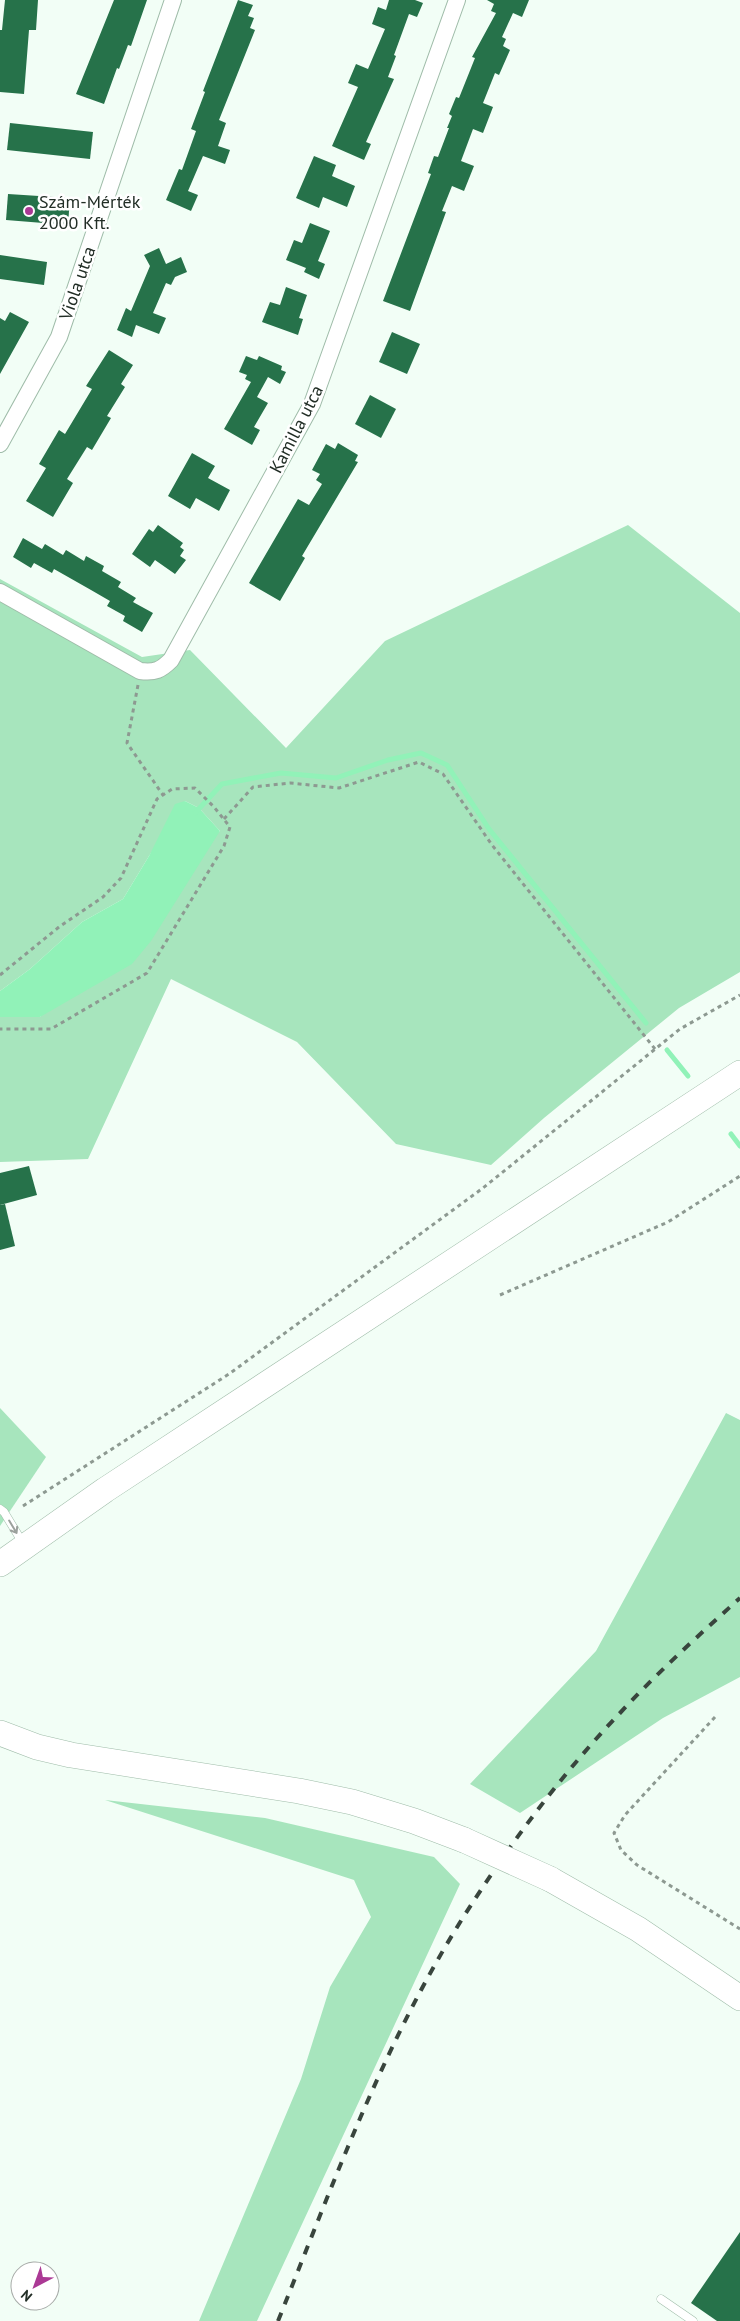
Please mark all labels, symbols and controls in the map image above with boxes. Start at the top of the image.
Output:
place label: Szám-Mérték 2000 Kft. [39,190,141,234]
marker: Szám-Mérték 2000 Kft. [23,205,35,217]
street label: Viola utca [53,243,100,324]
street label: Kamilla utca [264,381,328,477]
one-way arrow [8,1519,18,1533]
north arrow [10,2261,60,2311]
text: N [17,2286,36,2306]

